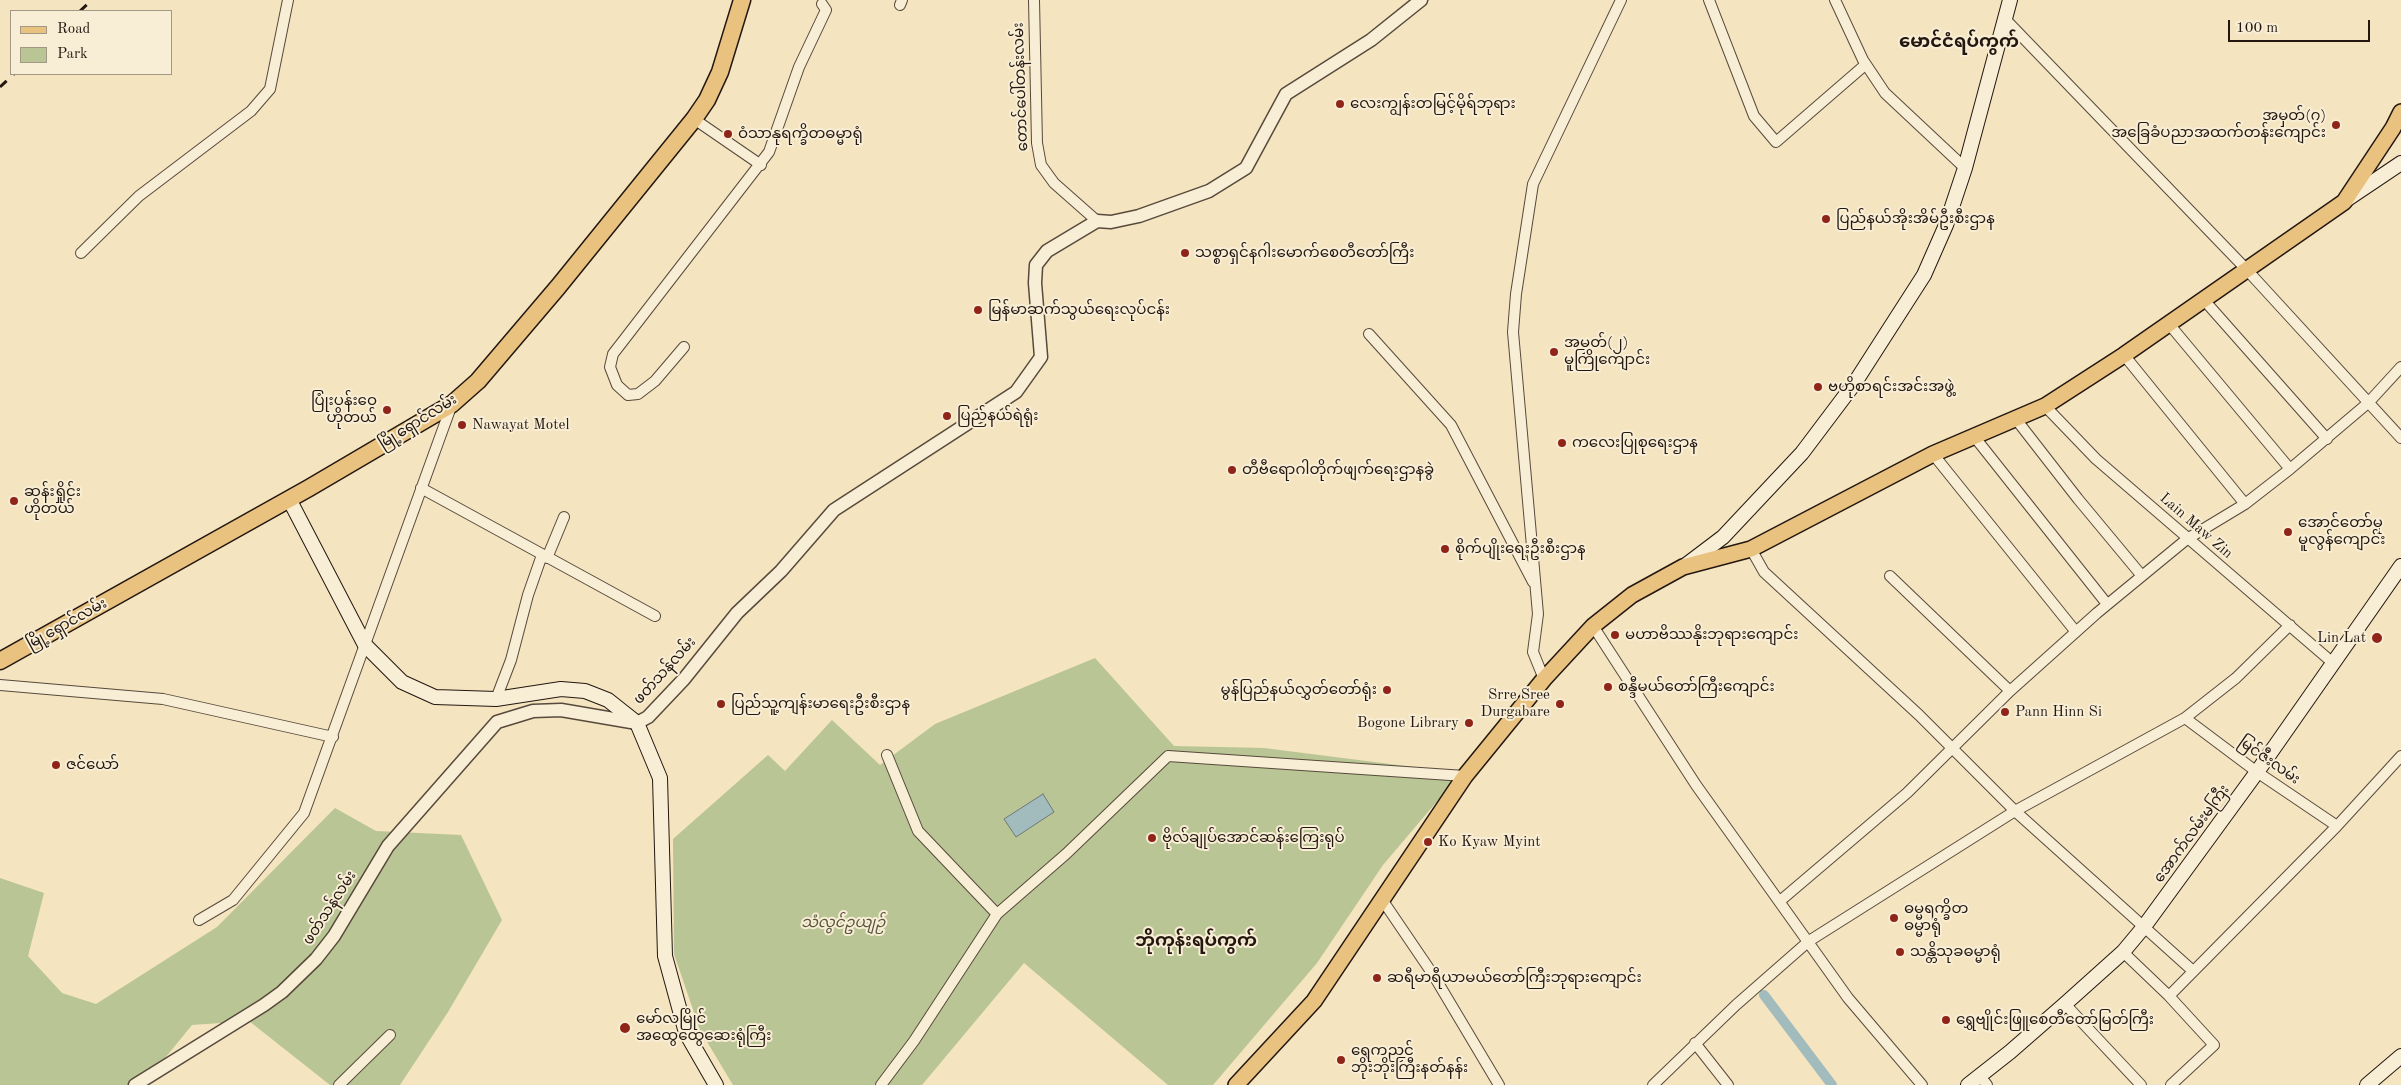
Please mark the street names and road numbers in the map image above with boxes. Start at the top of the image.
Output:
street label: တောင်ပေါ်တန်းလမ်း [1010,22,1032,152]
street label: မြို့ရှောင်လမ်း [376,391,460,453]
street label: Lain Maw Zin [2156,489,2236,563]
street label: မြို့ရှောင်လမ်း [24,595,110,653]
street label: ဖတ်သန်လမ်း [630,634,700,708]
street label: မြင်ဇီးလမ်း [2235,733,2303,789]
street label: အောက်လမ်းမကြီး [2150,781,2234,887]
street label: ဖတ်သန်လမ်း [299,868,361,948]

